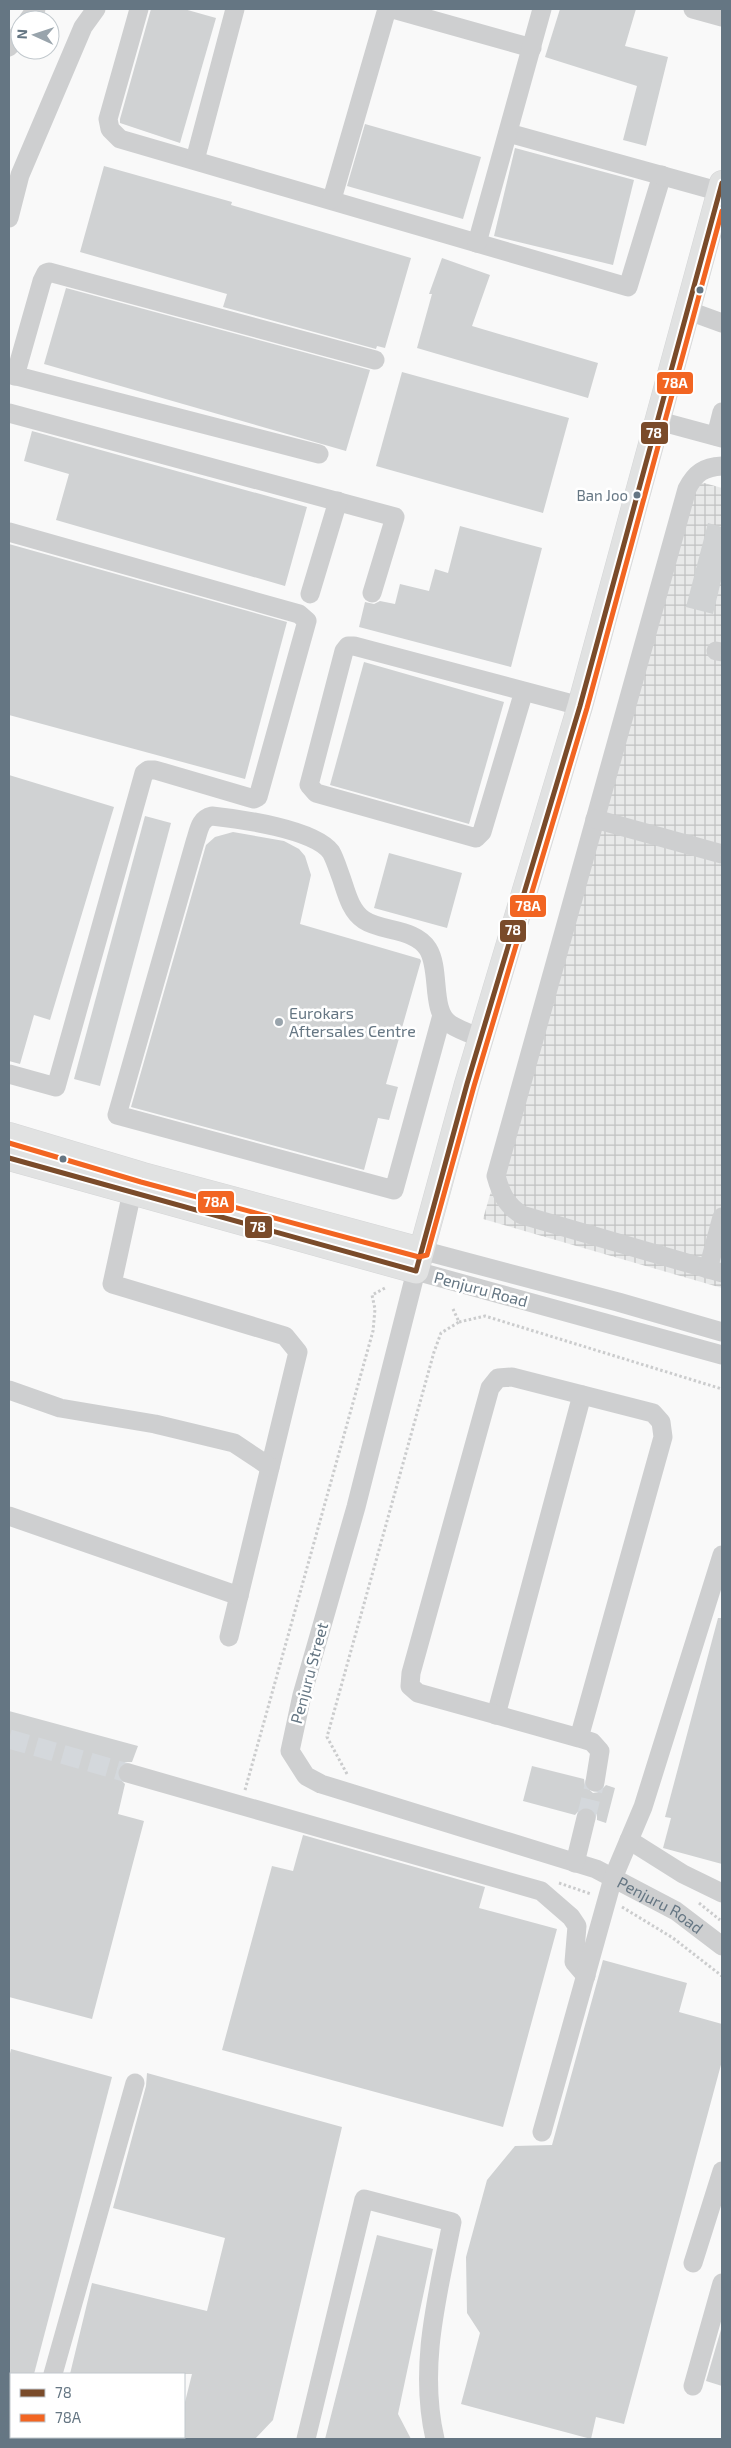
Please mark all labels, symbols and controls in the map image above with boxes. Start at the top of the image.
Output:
north arrow [10,10,60,60]
text: N [13,29,30,40]
unlabelled marker [695,285,705,295]
line badge: 78A [656,371,694,395]
text: 78A [662,374,688,391]
line badge: 78 [640,421,669,445]
text: 78 [646,424,662,441]
place label: Ban Joo [577,486,628,504]
marker: Ban Joo [632,490,642,500]
line badge: 78A [509,894,547,918]
text: 78A [515,897,541,914]
line badge: 78 [499,919,527,943]
text: 78 [505,921,521,938]
place label: Eurokars Aftersales Centre [289,1003,416,1040]
marker: Eurokars Aftersales Centre [273,1016,285,1028]
unlabelled marker [58,1154,68,1164]
line badge: 78A [197,1190,235,1214]
text: 78A [203,1193,229,1210]
line badge: 78 [244,1215,273,1239]
text: 78 [250,1218,266,1235]
street label: Penjuru Road [432,1267,530,1311]
street label: Penjuru Street [286,1620,332,1726]
street label: Penjuru Road [614,1872,707,1937]
legend [10,2373,185,2438]
text: 78 [55,2383,72,2401]
text: 78A [55,2408,82,2426]

